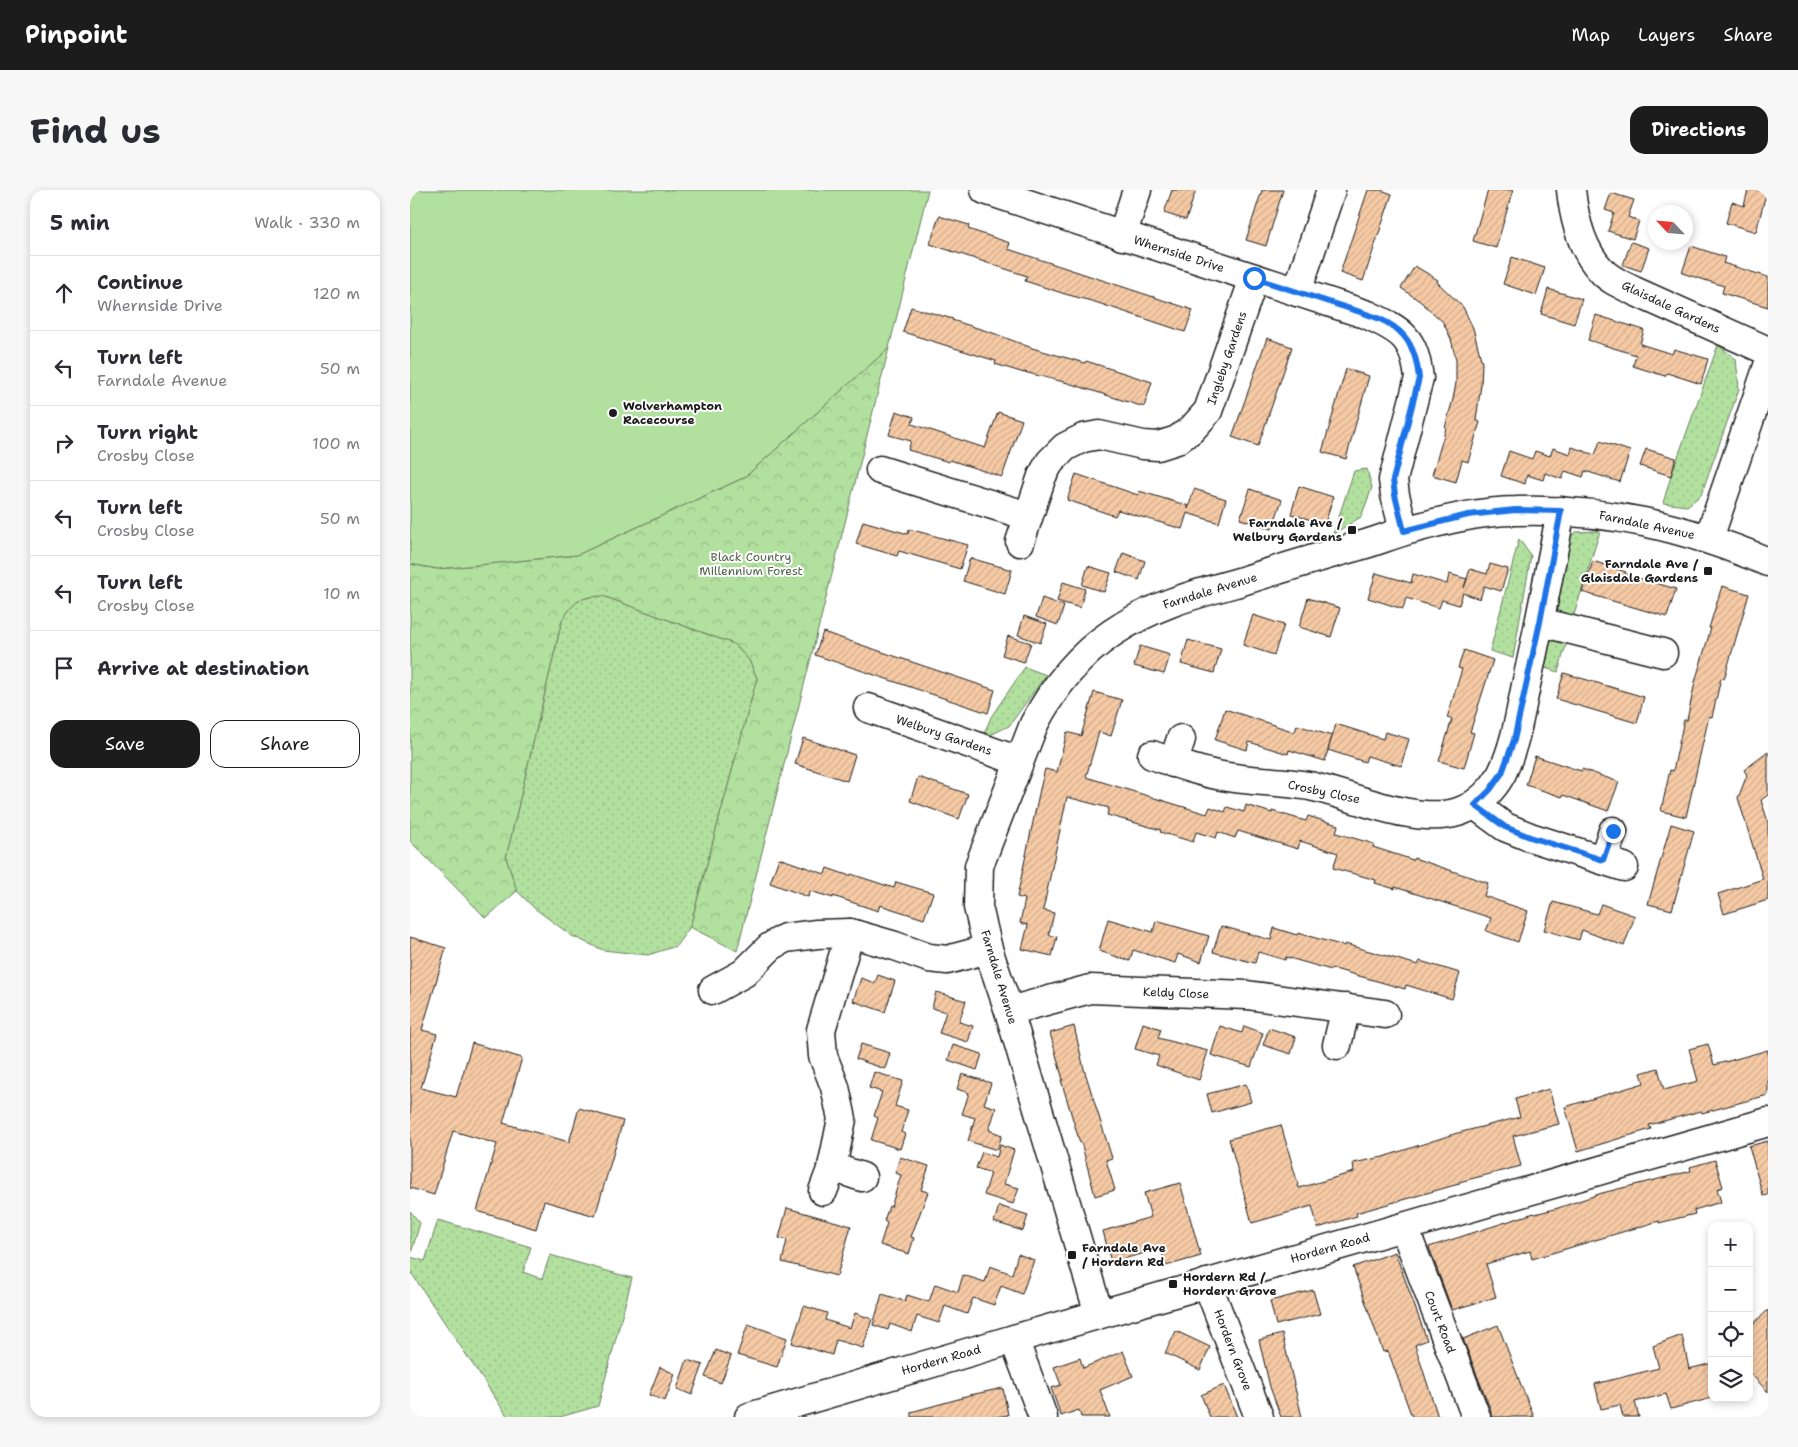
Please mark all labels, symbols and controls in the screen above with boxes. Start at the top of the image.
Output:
text: Pinpoint [25,19,127,51]
text: Map [1572,23,1610,47]
text: Layers [1638,23,1695,47]
text: Share [1723,23,1773,47]
button: Directions [1630,106,1768,154]
text: Find us [30,107,161,154]
north arrow [1648,205,1693,250]
text: 5 min [50,209,110,237]
text: Walk · 330 m [254,212,360,233]
street label: Whernside Drive [1132,232,1227,276]
route start [1243,267,1266,290]
text: Continue [97,270,183,295]
street label: Glaisdale Gardens [1619,277,1723,337]
icon: ahead [50,279,78,307]
text: 120 m [313,283,360,304]
text: Whernside Drive [97,295,223,316]
street label: Ingleby Gardens [1203,309,1251,407]
text: Turn left [97,345,183,370]
icon: left [50,354,78,382]
text: 50 m [320,358,360,379]
text: Farndale Avenue [97,370,227,391]
place label: Wolverhampton Racecourse [623,398,722,428]
marker: Wolverhampton Racecourse [607,407,619,419]
text: Turn right [97,420,198,445]
icon: right [50,429,78,457]
text: 100 m [312,433,360,454]
text: Crosby Close [97,445,195,466]
text: Turn left [97,495,183,520]
icon: left [50,504,78,532]
street label: Farndale Avenue [1598,507,1697,543]
text: 50 m [320,508,360,529]
place label: Farndale Ave / Welbury Gardens [1233,515,1343,545]
text: Crosby Close [97,520,195,541]
marker: Farndale Ave / Welbury Gardens [1346,524,1358,536]
park label: Black Country Millennium Forest [699,549,803,579]
place label: Farndale Ave / Glaisdale Gardens [1581,556,1699,586]
marker: Farndale Ave / Glaisdale Gardens [1702,565,1714,577]
street label: Farndale Avenue [1161,569,1259,613]
text: Turn left [97,570,183,595]
icon: left [50,579,78,607]
text: 10 m [323,583,360,604]
text: Crosby Close [97,595,195,616]
icon: arrive [50,654,78,682]
text: Arrive at destination [97,656,309,681]
street label: Welbury Gardens [894,711,994,759]
button: Save [50,720,200,768]
button: Share [210,720,360,768]
street label: Crosby Close [1286,777,1362,807]
route end [1602,820,1625,843]
street label: Farndale Avenue [977,928,1021,1026]
street label: Keldy Close [1143,984,1210,1002]
map controls [1708,1222,1753,1402]
button: + [1708,1222,1753,1267]
street label: Hordern Road [1288,1229,1372,1267]
place label: Farndale Ave / Hordern Rd [1082,1240,1166,1270]
marker: Farndale Ave / Hordern Rd [1066,1249,1078,1261]
button: − [1708,1267,1753,1312]
place label: Hordern Rd / Hordern Grove [1183,1269,1277,1299]
marker: Hordern Rd / Hordern Grove [1167,1278,1179,1290]
street label: Court Road [1421,1288,1459,1356]
street label: Hordern Grove [1210,1307,1256,1393]
button: locate [1708,1312,1753,1357]
street label: Hordern Road [899,1341,983,1379]
button: layers [1708,1357,1753,1402]

